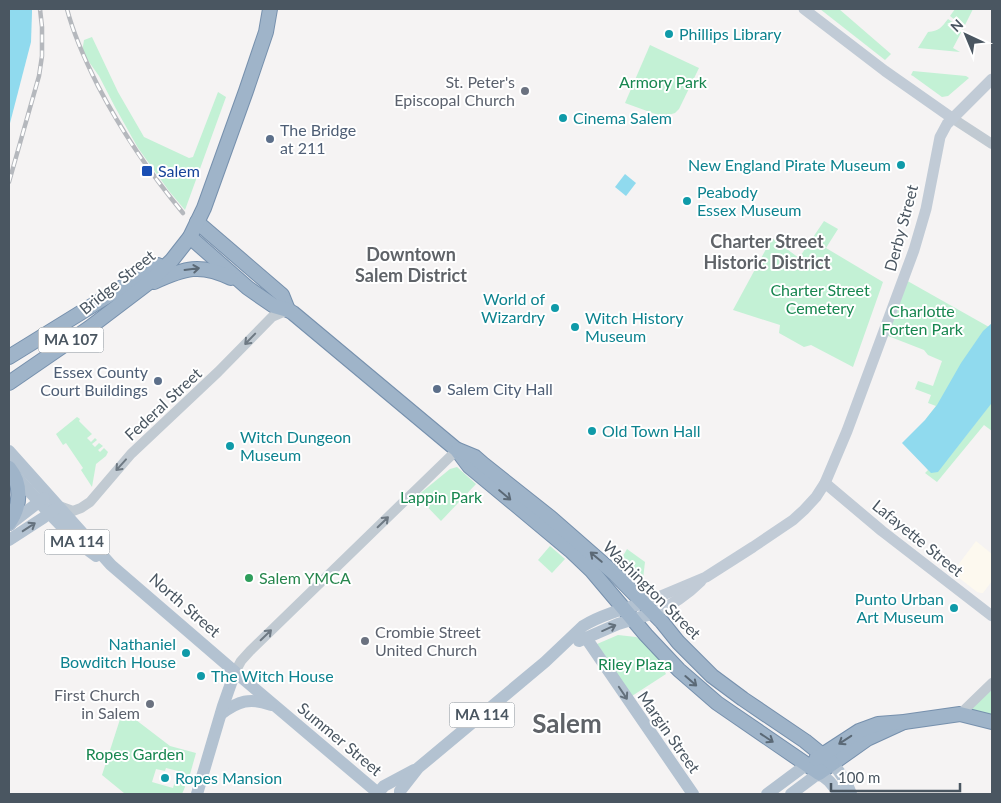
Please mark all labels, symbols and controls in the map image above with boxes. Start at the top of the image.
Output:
north arrow [941,10,991,60]
text: N [947,15,966,35]
place label: Phillips Library [679,24,782,43]
marker: Phillips Library [663,28,675,40]
place label: St. Peter's Episcopal Church [394,72,515,109]
park label: Armory Park [619,72,708,91]
marker: St. Peter's Episcopal Church [519,85,531,97]
place label: Cinema Salem [573,108,672,127]
marker: Cinema Salem [557,112,569,124]
place label: The Bridge at 211 [280,120,356,157]
marker: The Bridge at 211 [264,133,276,145]
place label: New England Pirate Museum [688,155,891,174]
marker: New England Pirate Museum [895,159,907,171]
place label: Salem [158,161,200,180]
marker: Salem [140,164,154,178]
place label: Peabody Essex Museum [697,182,801,219]
street label: Derby Street [880,182,921,273]
marker: Peabody Essex Museum [681,195,693,207]
district label: Charter Street Historic District [704,230,831,273]
district label: Downtown Salem District [355,243,467,286]
street label: Bridge Street [75,245,158,318]
one-way arrow [184,264,200,274]
park label: Charter Street Cemetery [770,280,870,317]
place label: World of Wizardry [481,289,546,326]
park label: Charlotte Forten Park [881,301,964,338]
marker: World of Wizardry [549,302,561,314]
place label: Witch History Museum [585,308,684,345]
marker: Witch History Museum [569,321,581,333]
road number: MA 107 [38,328,104,352]
one-way arrow [244,333,256,346]
place label: Essex County Court Buildings [40,362,149,399]
street label: Federal Street [120,363,205,444]
marker: Essex County Court Buildings [152,375,164,387]
place label: Salem City Hall [447,379,553,398]
marker: Salem City Hall [431,383,443,395]
place label: Old Town Hall [602,421,701,440]
marker: Old Town Hall [586,425,598,437]
place label: Witch Dungeon Museum [240,427,351,464]
marker: Witch Dungeon Museum [224,440,236,452]
one-way arrow [116,459,127,472]
park label: Lappin Park [400,487,483,506]
one-way arrow [498,490,511,501]
street label: Lafayette Street [869,495,968,580]
one-way arrow [377,516,389,528]
one-way arrow [22,522,36,532]
road number: MA 114 [44,530,110,554]
street label: Washington Street [600,537,705,643]
one-way arrow [590,551,603,562]
place label: Salem YMCA [259,568,351,587]
street label: North Street [146,569,225,641]
marker: Salem YMCA [243,572,255,584]
place label: Punto Urban Art Museum [855,589,944,626]
marker: Punto Urban Art Museum [948,602,960,614]
place label: Crombie Street United Church [375,622,481,659]
one-way arrow [601,622,616,632]
one-way arrow [260,629,273,641]
place label: Nathaniel Bowditch House [60,634,176,671]
marker: Crombie Street United Church [359,635,371,647]
marker: Nathaniel Bowditch House [180,647,192,659]
park label: Riley Plaza [598,654,672,673]
place label: The Witch House [211,666,334,685]
marker: The Witch House [195,670,207,682]
one-way arrow [685,675,698,686]
place label: First Church in Salem [54,685,140,722]
one-way arrow [618,685,628,699]
street label: Margin Street [634,687,705,776]
marker: First Church in Salem [144,698,156,710]
street label: Summer Street [294,698,386,779]
road number: MA 114 [450,702,514,728]
district label: Salem [532,707,602,739]
one-way arrow [760,733,774,743]
one-way arrow [839,735,853,745]
park label: Ropes Garden [86,744,184,763]
scale bar [831,760,960,792]
place label: Ropes Mansion [175,768,282,787]
text: 100 m [838,768,880,786]
marker: Ropes Mansion [159,772,171,784]

